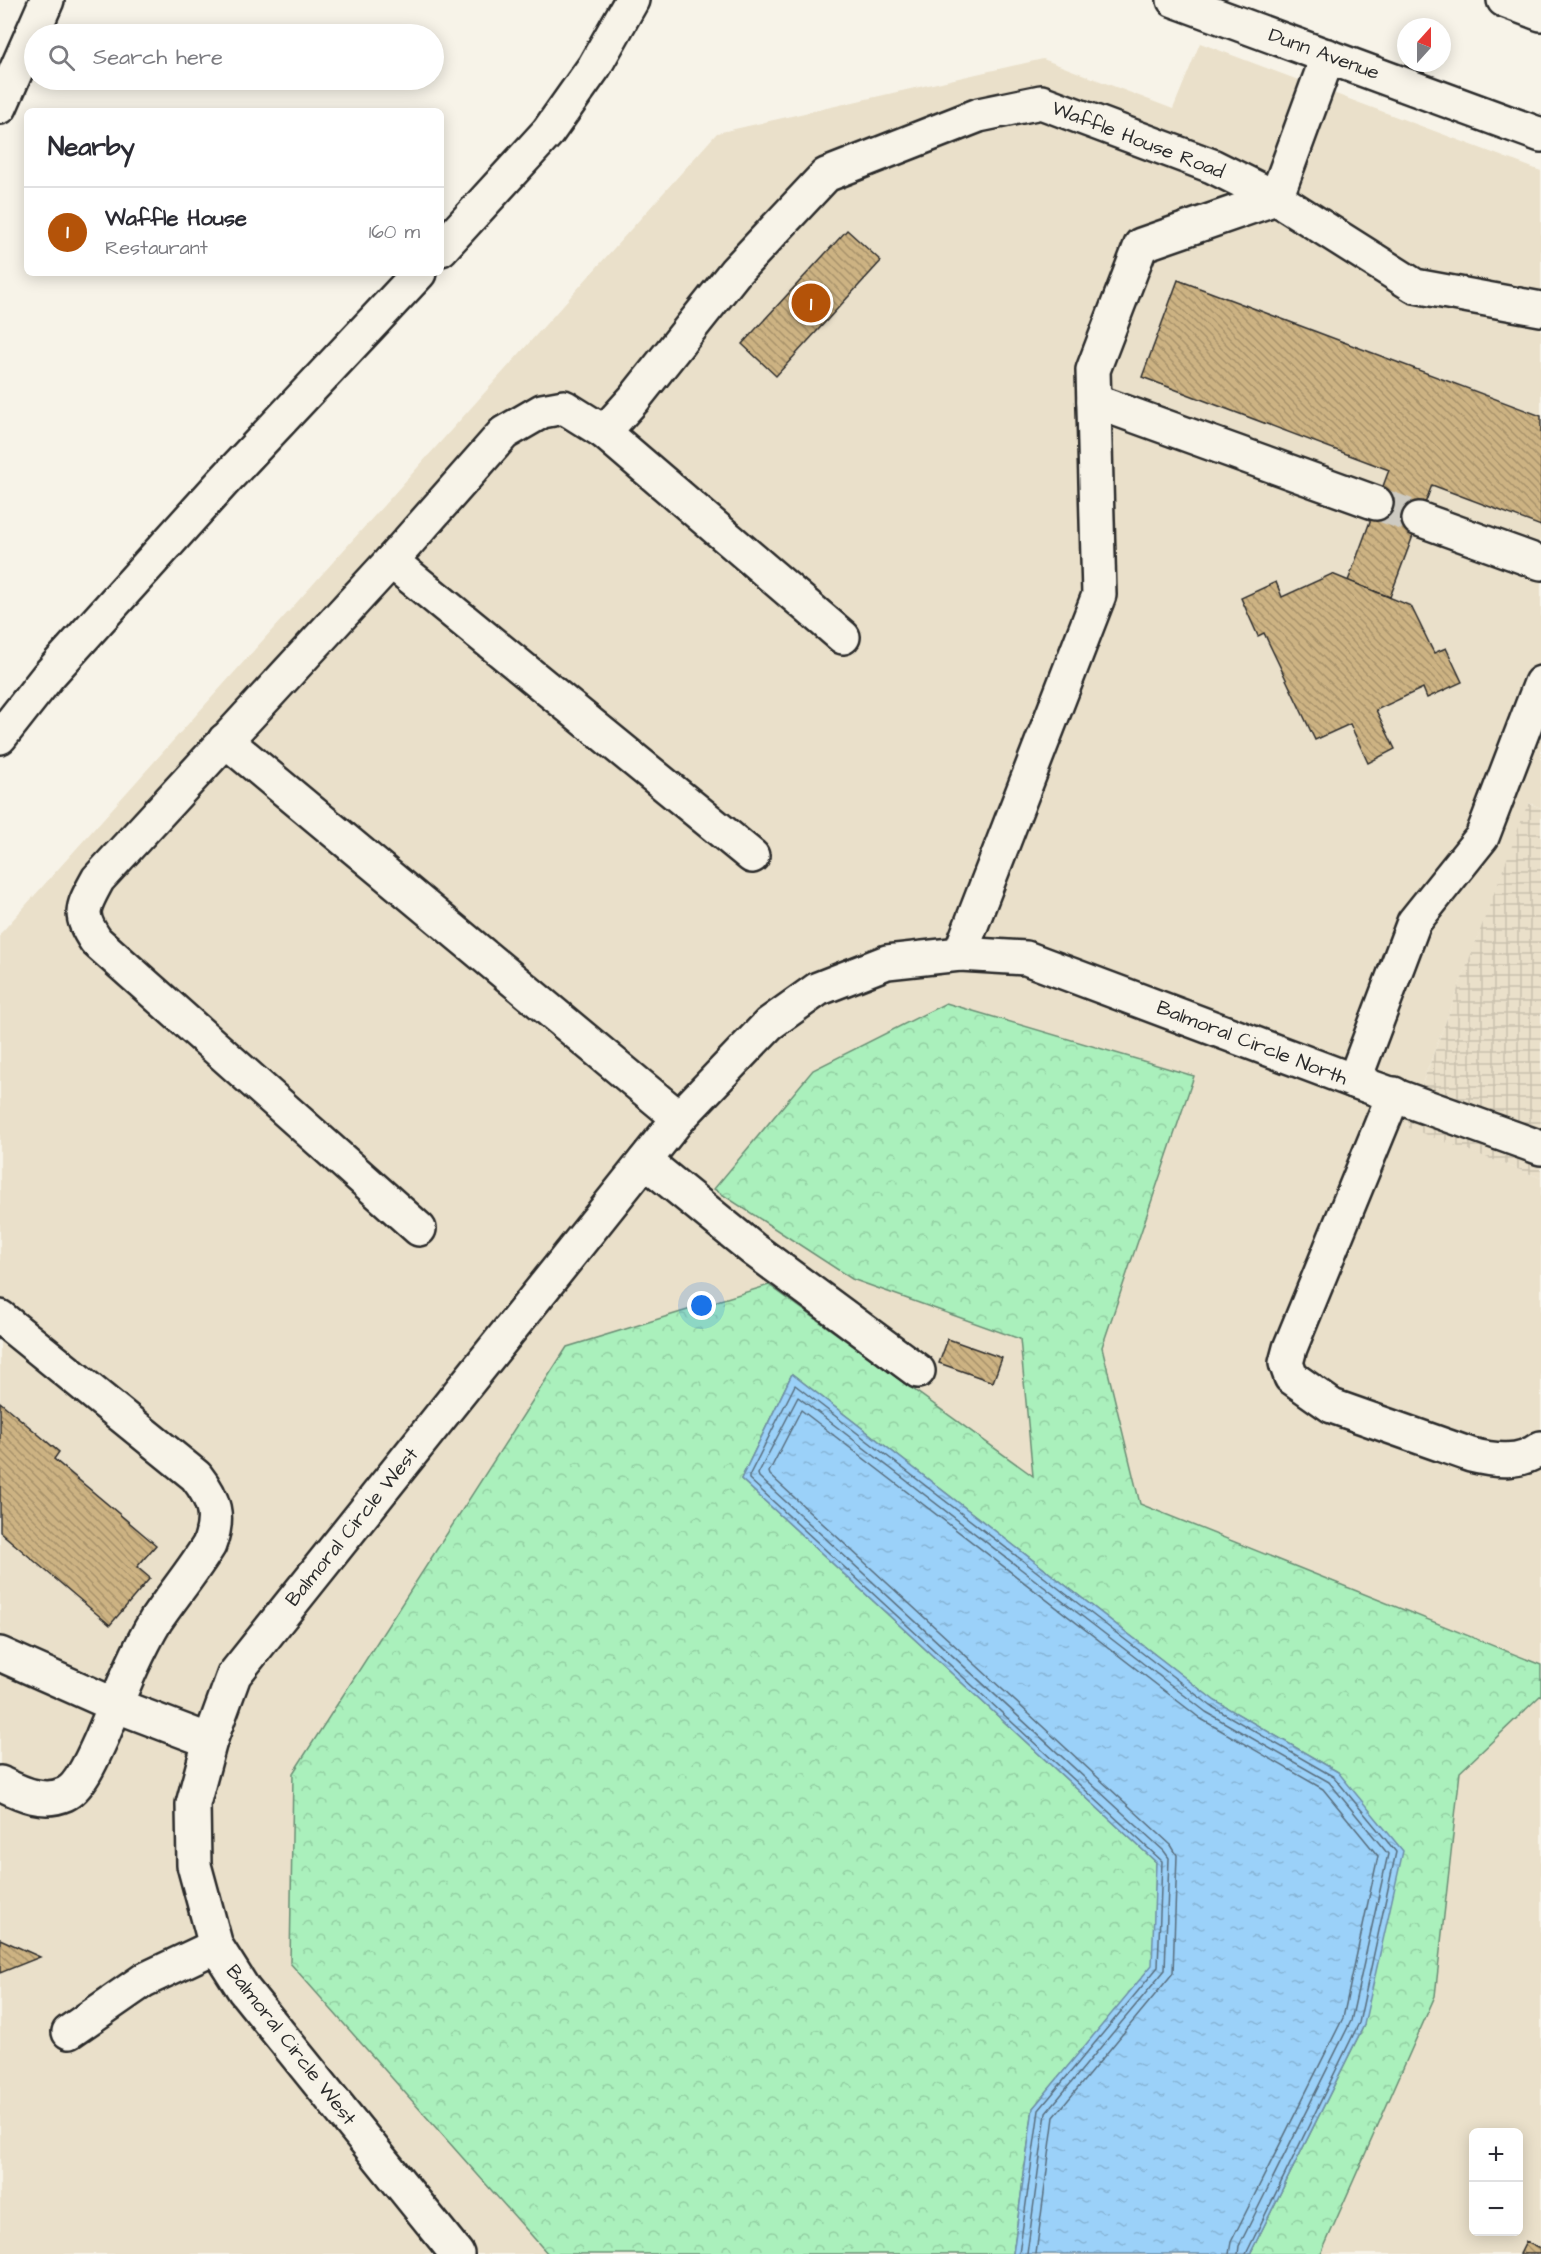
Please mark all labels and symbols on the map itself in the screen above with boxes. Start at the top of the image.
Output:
north arrow [1397,18,1451,72]
street label: Dunn Avenue [1265,21,1384,87]
street label: Waffle House Road [1048,94,1228,186]
pin: 1 [792,280,830,326]
street label: Balmoral Circle North [1153,994,1352,1092]
your location [687,1291,716,1320]
street label: Balmoral Circle West [279,1442,425,1612]
street label: Balmoral Circle West [219,1959,363,2131]

